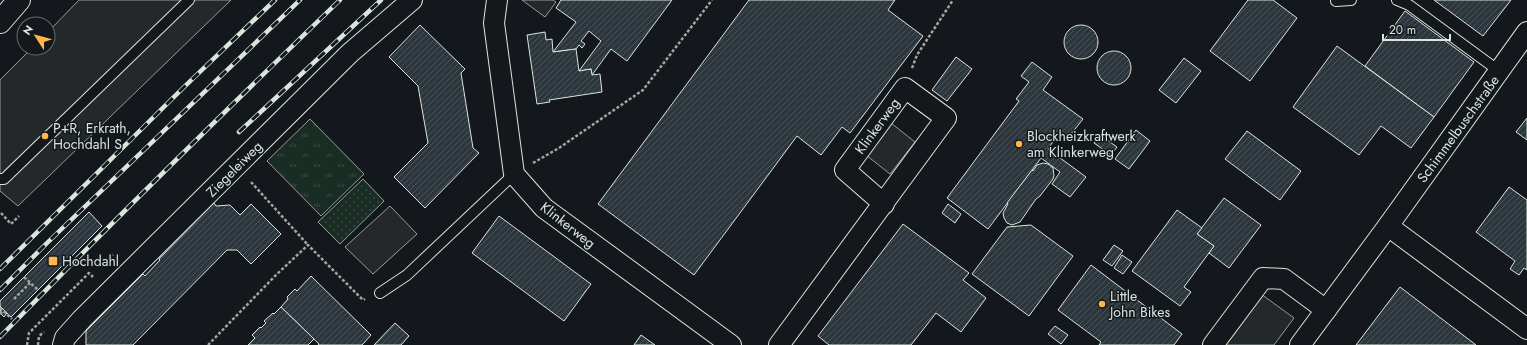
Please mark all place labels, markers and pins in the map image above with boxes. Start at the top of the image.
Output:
place label: P+R, Erkrath, Hochdahl S [53,118,131,154]
place label: Blockheizkraftwerk am Klinkerweg [1027,126,1137,162]
marker: P+R, Erkrath, Hochdahl S [40,131,50,141]
marker: Blockheizkraftwerk am Klinkerweg [1014,139,1024,149]
place label: Hochdahl [62,251,119,271]
marker: Hochdahl [47,255,59,267]
place label: Little John Bikes [1108,286,1171,322]
marker: Little John Bikes [1097,299,1107,309]

